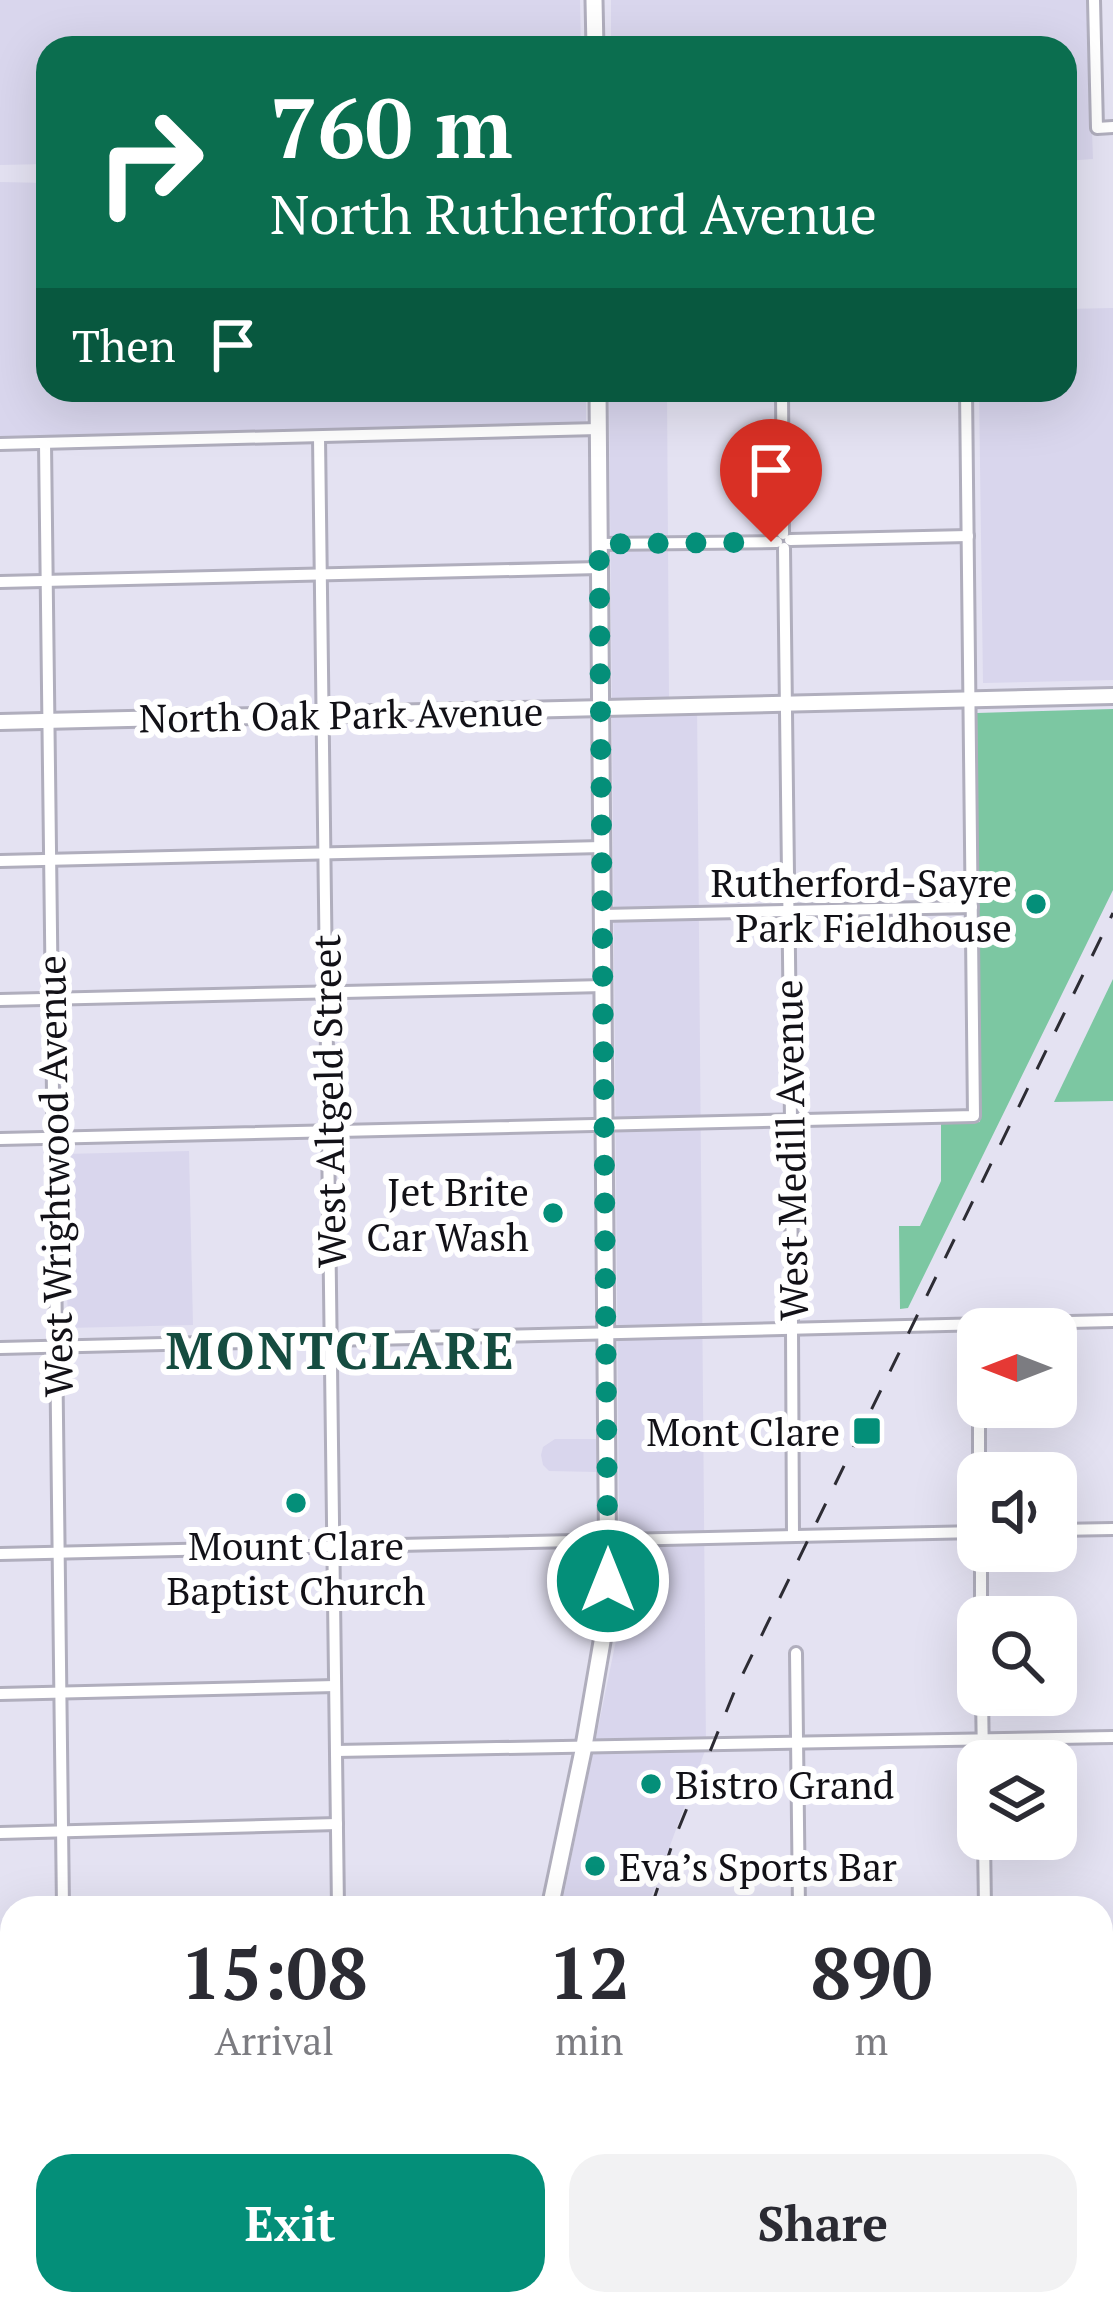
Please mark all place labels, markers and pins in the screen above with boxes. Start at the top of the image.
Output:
pin [720,419,822,542]
place label: Rutherford-Sayre Park Fieldhouse [711,856,1012,953]
marker: Rutherford-Sayre Park Fieldhouse [1023,891,1049,917]
place label: Jet Brite Car Wash [366,1165,529,1262]
marker: Jet Brite Car Wash [540,1200,566,1226]
place label: Mont Clare [646,1405,840,1457]
marker: Mont Clare [851,1415,883,1447]
marker: Mount Clare Baptist Church [283,1490,309,1516]
place label: Mount Clare Baptist Church [167,1519,426,1616]
place label: Bistro Grand [675,1758,894,1810]
marker: Bistro Grand [638,1771,664,1797]
place label: Eva’s Sports Bar [619,1840,897,1892]
marker: Eva’s Sports Bar [582,1853,608,1879]

